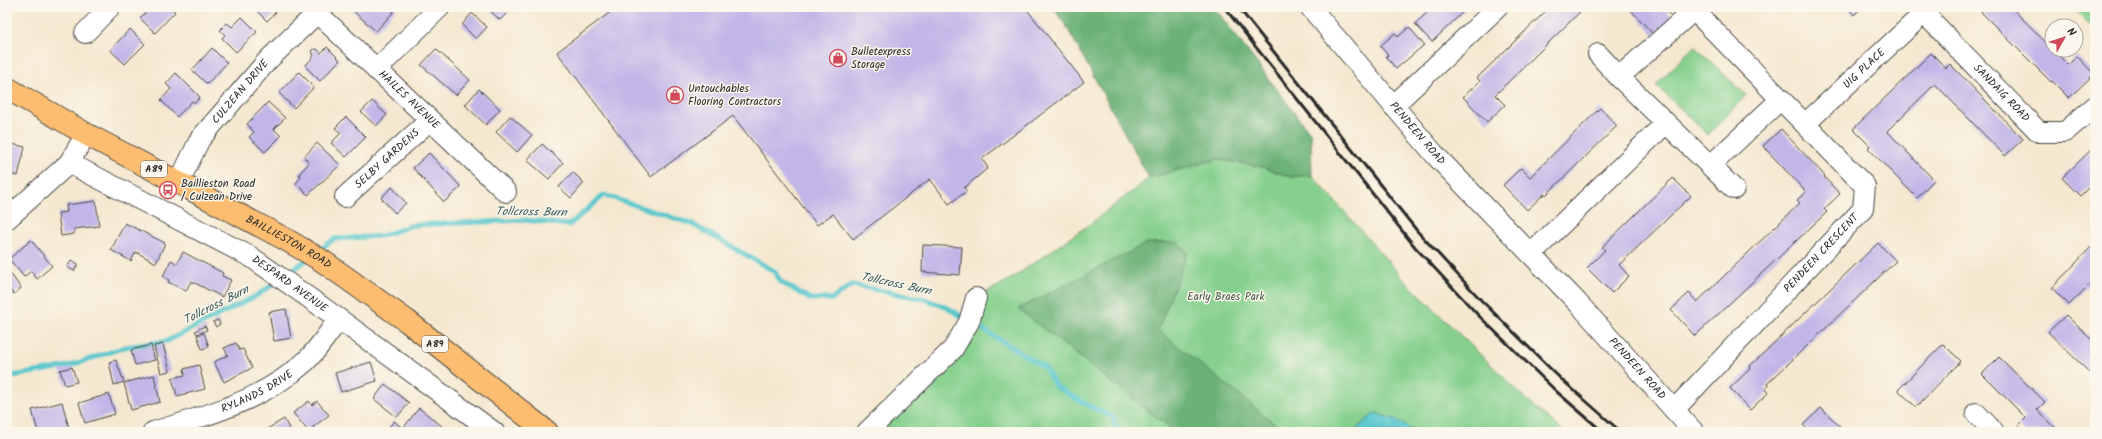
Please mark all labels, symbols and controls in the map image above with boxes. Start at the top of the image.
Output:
north arrow [2044,18,2084,58]
text: N [2062,24,2080,41]
place label: Bulletexpress Storage [851,43,911,74]
street label: UIG PLACE [1839,44,1890,93]
shop icon: Bulletexpress Storage [828,48,848,68]
street label: CULZEAN DRIVE [208,55,274,128]
street label: SANDAIG ROAD [1969,60,2034,127]
street label: HAILES AVENUE [374,66,444,134]
place label: Untouchables Flooring Contractors [688,80,781,111]
shop icon: Untouchables Flooring Contractors [665,85,685,105]
street label: PENDEEN ROAD [1385,98,1450,170]
street label: SELBY GARDENS [351,124,424,193]
road number: A89 [141,161,167,177]
place label: Baillieston Road / Culzean Drive [181,175,256,206]
bus stop icon: Baillieston Road / Culzean Drive [158,180,178,200]
water label: Tollcross Burn [495,202,568,222]
street label: PENDEEN CRESCENT [1779,209,1864,297]
street label: BAILLIESTON ROAD [242,211,335,274]
street label: DESPARD AVENUE [248,251,332,318]
water label: Tollcross Burn [859,267,934,301]
water label: Tollcross Burn [180,280,254,330]
park label: Early Braes Park [1187,288,1265,306]
street label: PENDEEN ROAD [1604,334,1670,404]
road number: A89 [422,336,448,352]
street label: RYLANDS DRIVE [218,365,298,418]

